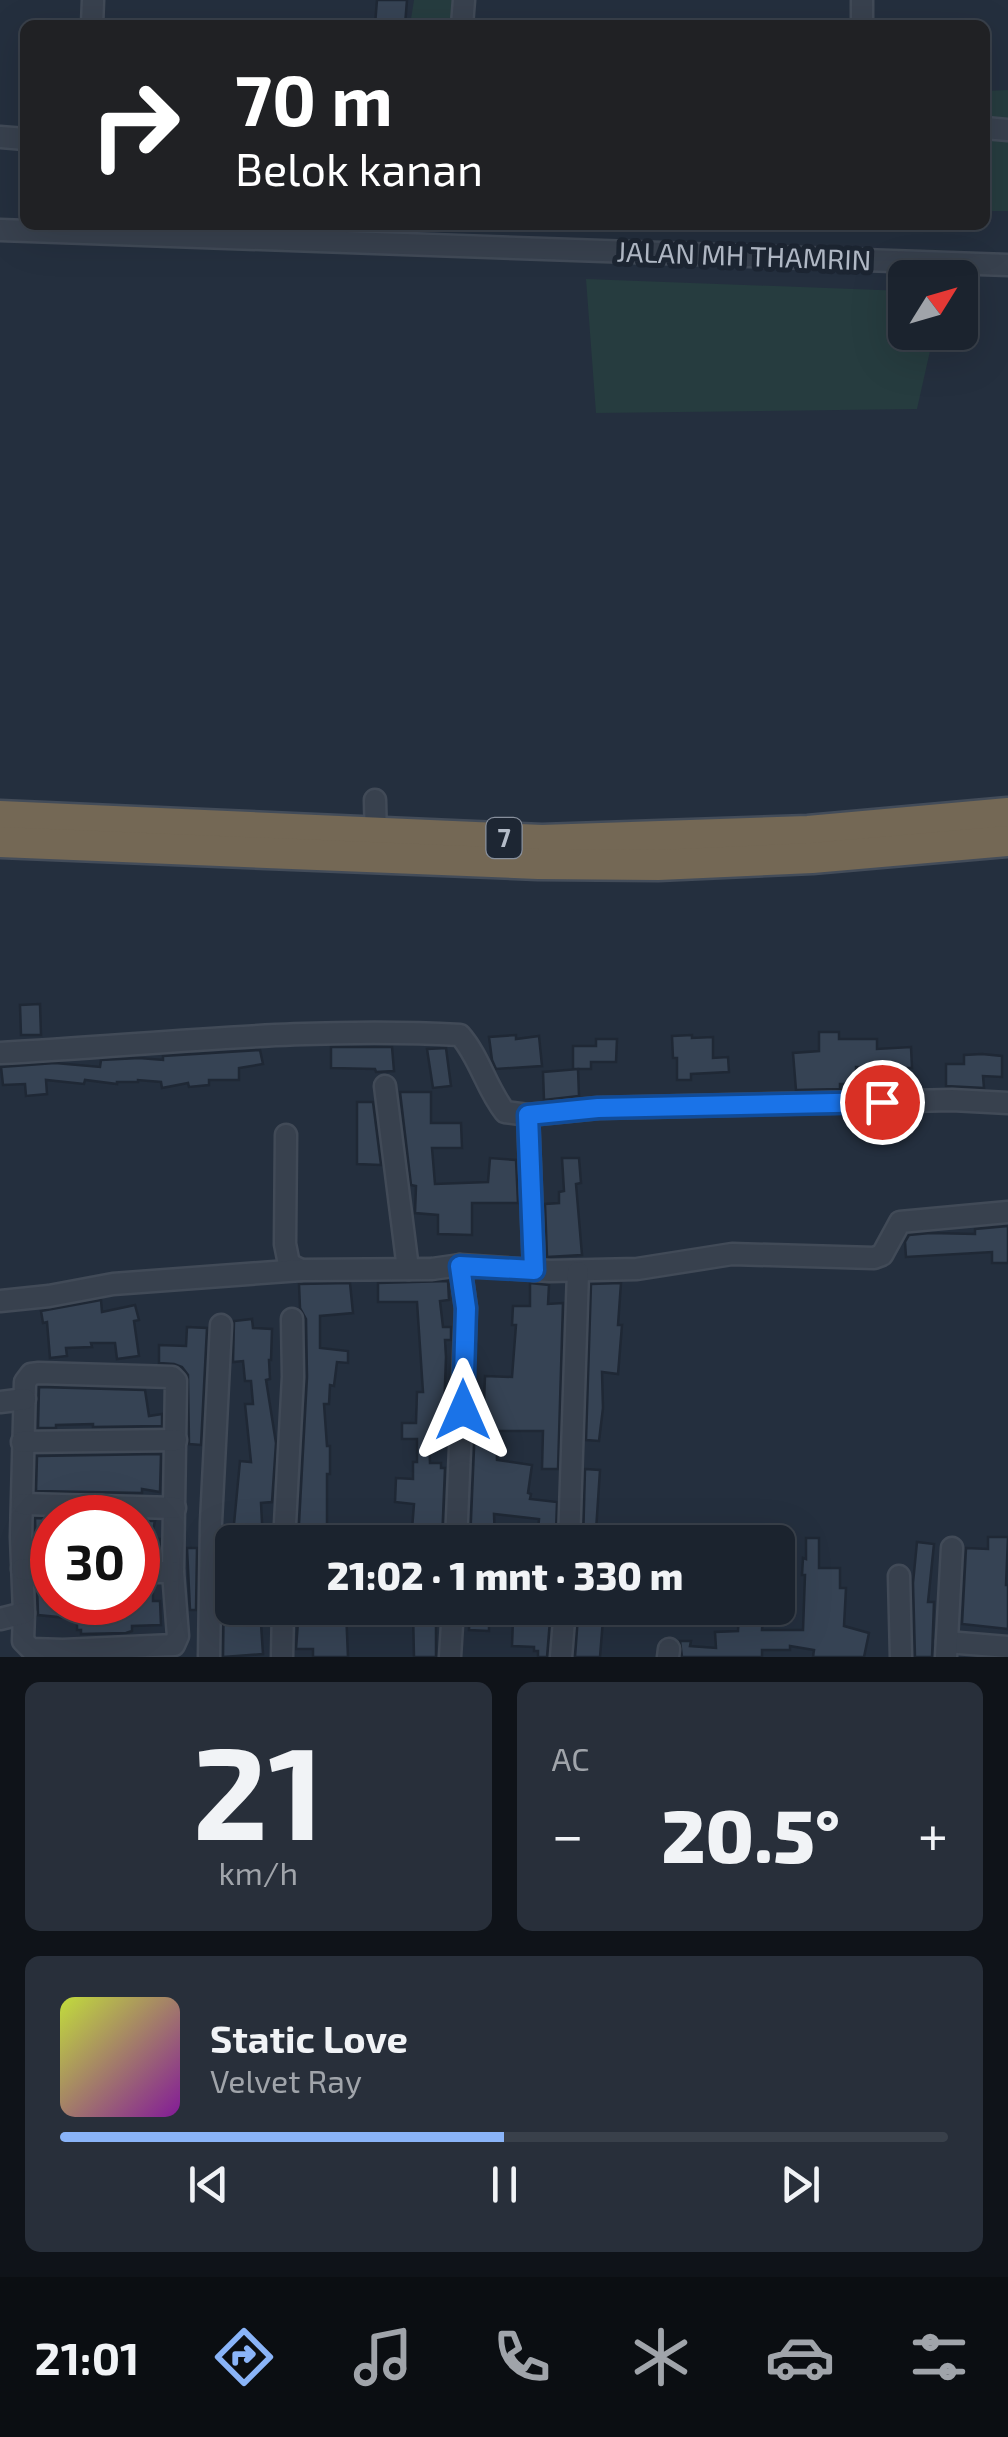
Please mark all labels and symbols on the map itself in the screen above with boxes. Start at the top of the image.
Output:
street label: JALAN MH THAMRIN [616,234,872,276]
north arrow [888,260,978,350]
road number: 7 [486,818,522,858]
pin [840,1060,925,1145]
position arrow [411,1358,515,1462]
speed limit sign: 30 [30,1495,160,1625]

